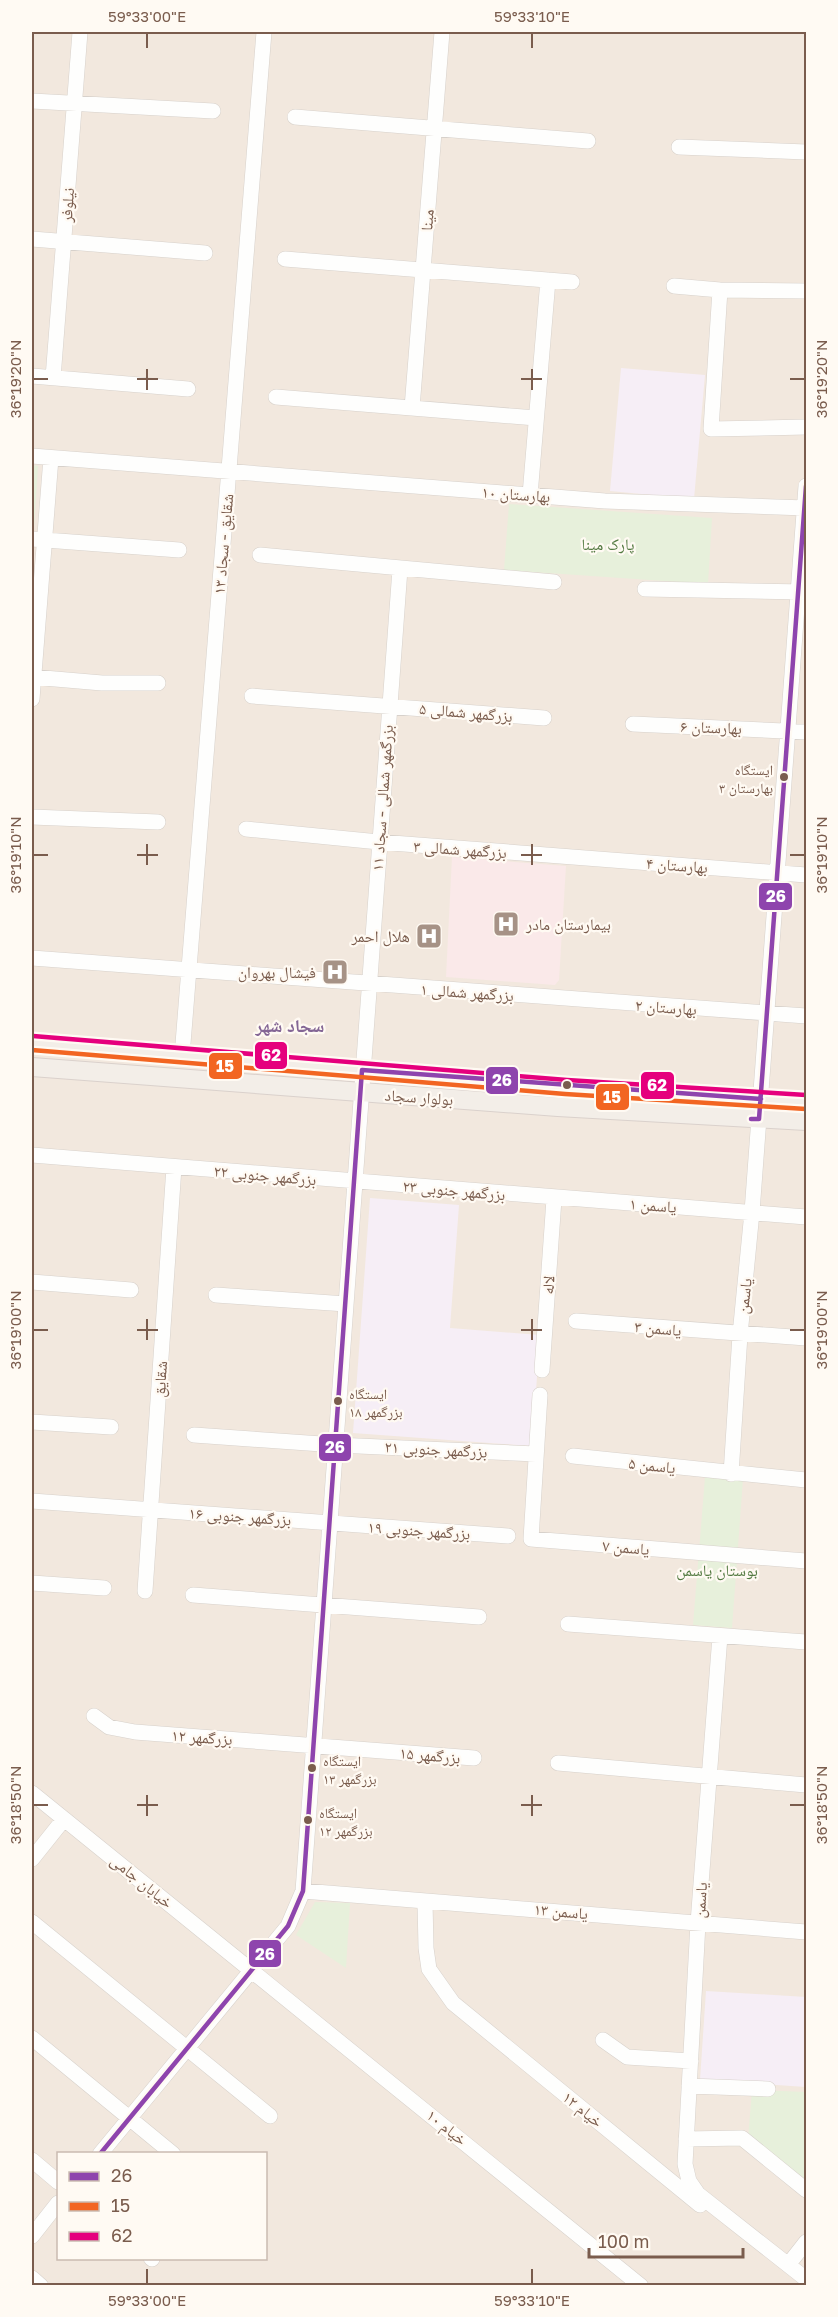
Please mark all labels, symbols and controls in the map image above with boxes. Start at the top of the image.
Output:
text: 59°33'00"E [108,7,186,25]
text: 59°33'10"E [494,7,570,25]
street label: نیلوفر [56,187,78,224]
street label: مینا [416,208,438,232]
text: 36°19'20"N [6,340,24,418]
text: 36°19'20"N [812,340,830,418]
street label: بهارستان ۱۰ [481,482,551,507]
street label: شقایق - سجاد ۱۳ [209,493,238,595]
park label: پارک مینا [581,534,635,554]
street label: بزرگمهر شمالی ۵ [418,698,513,727]
street label: بهارستان ۶ [680,716,742,739]
street label: بزرگمهر شمالی - سجاد ۱۱ [367,724,398,872]
place label: ایستگاه بهارستان ۳ [719,761,773,797]
marker: ایستگاه بهارستان ۳ [778,771,790,783]
text: 36°19'10"N [6,816,24,894]
text: 36°19'10"N [812,816,830,894]
street label: بزرگمهر شمالی ۳ [413,836,507,863]
street label: بهارستان ۴ [645,853,708,878]
line badge: 26 [758,882,793,911]
text: 26 [766,886,786,906]
hospital icon: بیمارستان مادر [491,909,521,939]
place label: بیمارستان مادر [525,914,611,935]
hospital icon: هلال احمر [414,921,444,951]
place label: هلال احمر [351,926,410,947]
hospital icon: فیشال بهروان [320,957,350,987]
place label: فیشال بهروان [238,962,316,983]
street label: بزرگمهر شمالی ۱ [420,979,514,1006]
street label: بهارستان ۲ [634,995,697,1020]
district label: سجاد شهر [255,1014,324,1036]
line badge: 62 [254,1041,288,1070]
text: 62 [261,1045,281,1065]
line badge: 15 [208,1052,243,1080]
text: 15 [216,1056,234,1076]
line badge: 26 [485,1066,519,1095]
text: 26 [492,1070,512,1090]
line badge: 62 [640,1071,675,1100]
text: 62 [647,1075,667,1095]
unlabelled marker [561,1079,573,1091]
line badge: 15 [595,1083,630,1111]
street label: بولوار سجاد [384,1085,454,1109]
text: 15 [603,1087,621,1107]
street label: بزرگمهر جنوبی ۲۲ [213,1161,317,1190]
street label: بزرگمهر جنوبی ۲۳ [402,1176,506,1205]
street label: یاسمن ۱ [629,1193,677,1218]
street label: لاله [537,1275,559,1295]
street label: یاسمن [732,1277,757,1315]
text: 36°19'00"N [6,1290,24,1370]
text: 36°19'00"N [812,1290,830,1370]
street label: یاسمن ۳ [634,1316,682,1341]
street label: شقایق [149,1360,172,1398]
place label: ایستگاه بزرگمهر ۱۸ [349,1385,403,1421]
marker: ایستگاه بزرگمهر ۱۸ [332,1395,344,1407]
line badge: 26 [318,1433,352,1462]
street label: بزرگمهر جنوبی ۲۱ [384,1436,488,1463]
text: 26 [325,1437,345,1457]
street label: یاسمن ۵ [627,1453,677,1478]
street label: بزرگمهر جنوبی ۱۶ [188,1502,292,1531]
street label: بزرگمهر جنوبی ۱۹ [367,1516,471,1545]
street label: یاسمن ۷ [602,1535,650,1560]
park label: بوستان یاسمن [676,1560,758,1581]
street label: بزرگمهر ۱۲ [171,1725,233,1749]
street label: بزرگمهر ۱۵ [399,1742,461,1768]
place label: ایستگاه بزرگمهر ۱۳ [323,1752,377,1788]
marker: ایستگاه بزرگمهر ۱۳ [306,1762,318,1774]
text: 36°18'50"N [6,1766,24,1844]
text: 36°18'50"N [812,1766,830,1844]
place label: ایستگاه بزرگمهر ۱۲ [319,1804,373,1840]
marker: ایستگاه بزرگمهر ۱۲ [302,1814,314,1826]
street label: خیابان جامی [106,1850,177,1913]
street label: یاسمن [689,1881,712,1919]
street label: یاسمن ۱۳ [533,1899,589,1924]
line badge: 26 [248,1939,282,1968]
text: 26 [255,1944,275,1964]
street label: خیام ۱۲ [558,2087,607,2132]
street label: خیام ۱۰ [422,2105,471,2150]
legend [57,2152,267,2260]
text: 26 [111,2164,132,2186]
text: 15 [111,2194,130,2216]
scale bar [589,2221,744,2259]
text: 62 [111,2224,132,2246]
text: 100 m [598,2230,649,2252]
text: 59°33'00"E [108,2291,186,2309]
text: 59°33'10"E [494,2291,570,2309]

